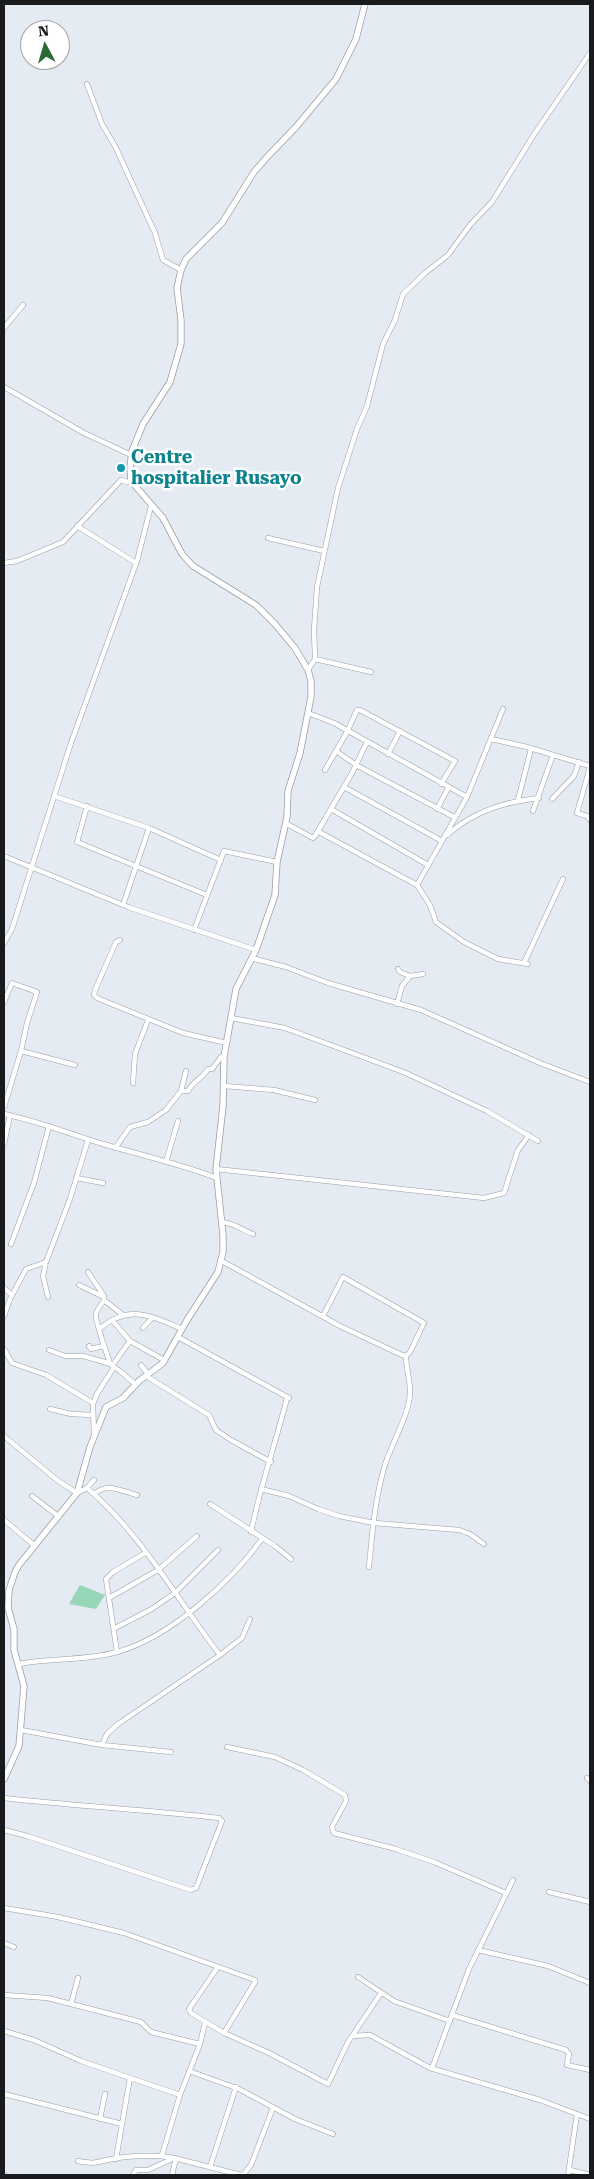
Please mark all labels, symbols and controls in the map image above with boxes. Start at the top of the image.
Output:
north arrow [20,20,70,70]
text: N [37,23,50,40]
place label: Centre hospitalier Rusayo [131,447,302,489]
marker: Centre hospitalier Rusayo [115,462,127,474]

